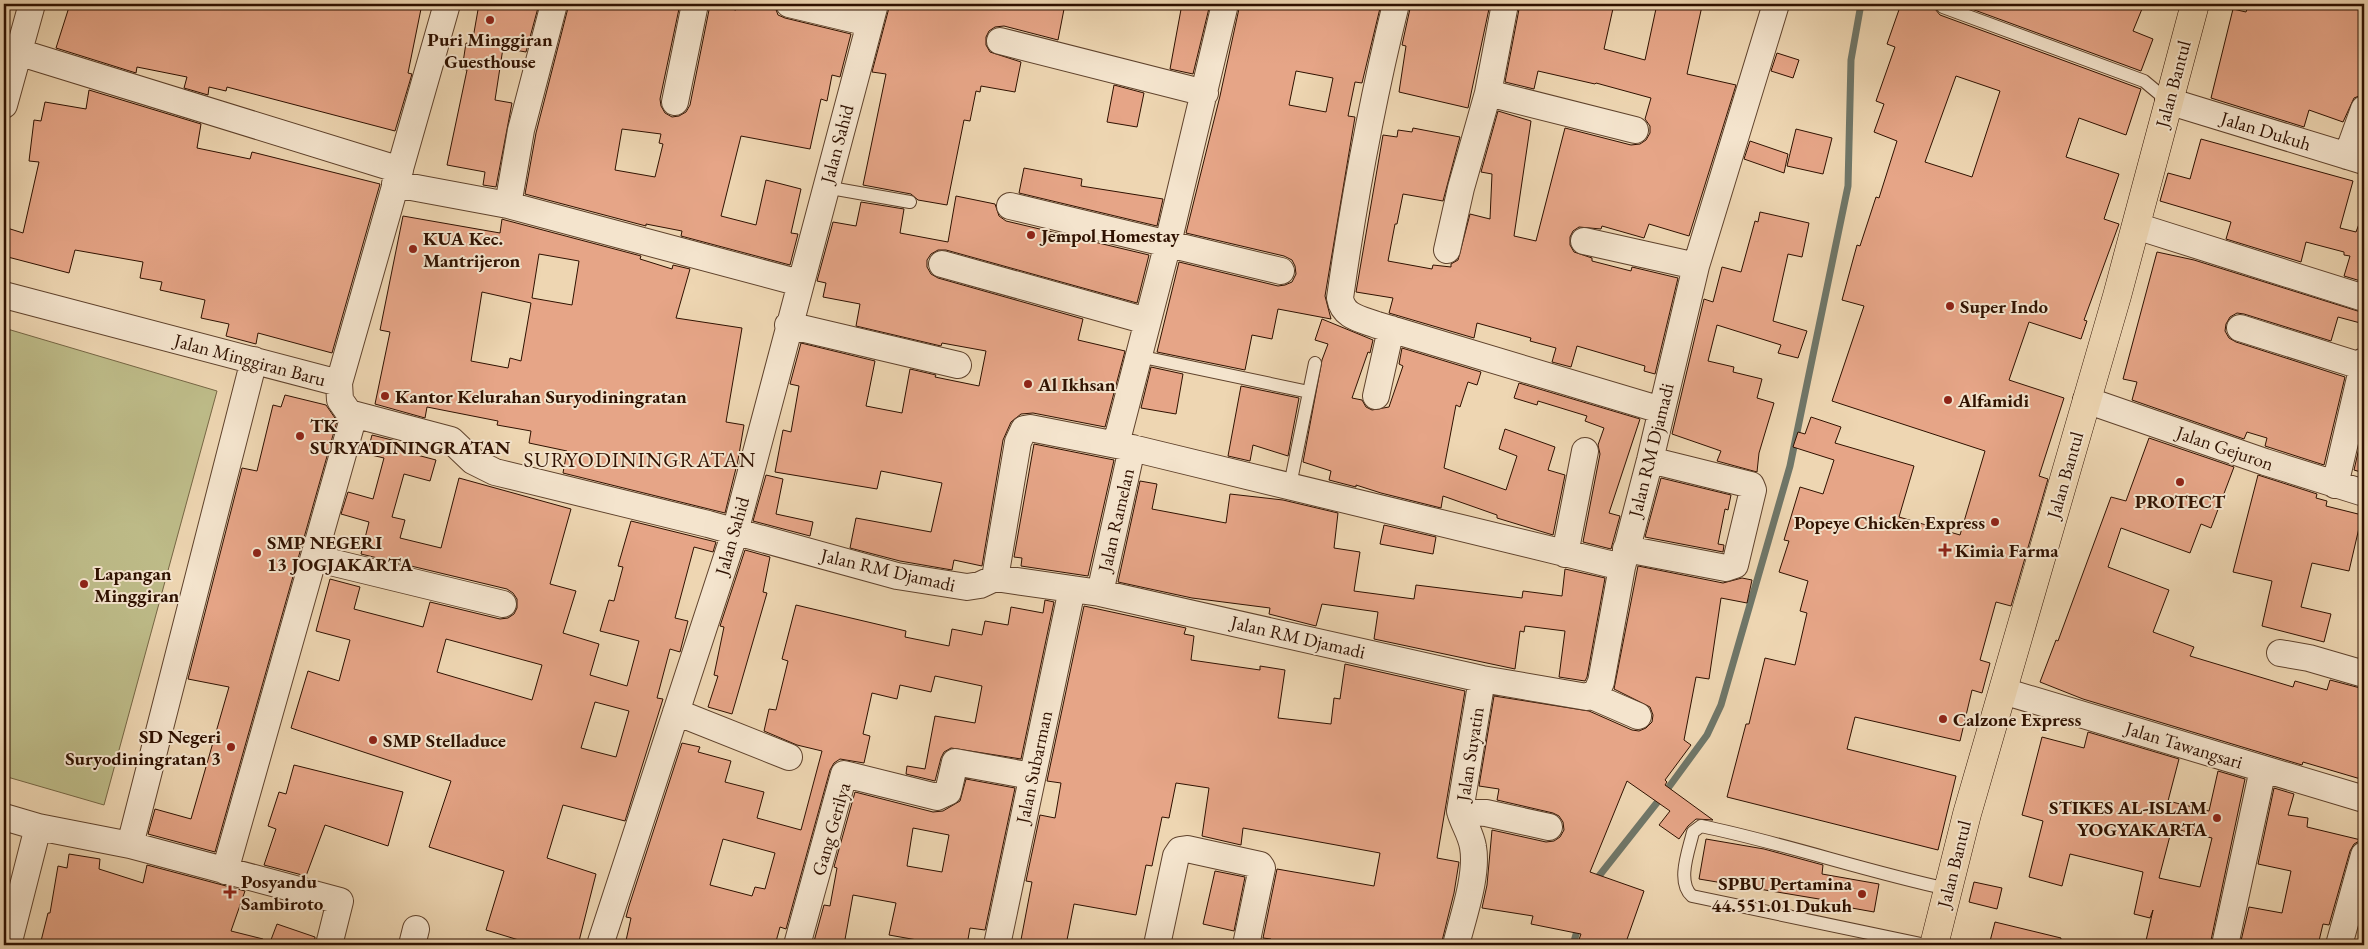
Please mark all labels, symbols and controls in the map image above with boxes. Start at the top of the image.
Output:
marker: Puri Minggiran Guesthouse [484,14,496,26]
place label: Puri Minggiran Guesthouse [427,27,553,74]
street label: Jalan Bantul [2149,37,2197,132]
street label: Jalan Sahid [814,102,860,188]
street label: Jalan Dukuh [2216,105,2314,157]
place label: Jempol Homestay [1039,223,1181,248]
place label: KUA Kec. Mantrijeron [423,226,521,273]
marker: Jempol Homestay [1025,229,1037,241]
marker: KUA Kec. Mantrijeron [407,243,419,255]
place label: Super Indo [1960,294,2048,319]
marker: Super Indo [1944,300,1956,312]
street label: Jalan Minggiran Baru [170,327,329,392]
place label: Al Ikhsan [1037,372,1116,397]
marker: Al Ikhsan [1022,378,1034,390]
street label: Jalan RM Djamadi [1622,380,1680,522]
place label: Kantor Kelurahan Suryodiningratan [395,384,687,409]
place label: Alfamidi [1957,388,2029,413]
marker: Kantor Kelurahan Suryodiningratan [379,390,391,402]
marker: Alfamidi [1942,394,1954,406]
place label: TK SURYADININGRATAN [310,413,511,460]
street label: Jalan Gejuron [2171,419,2277,476]
street label: Jalan Bantul [2040,428,2089,523]
marker: TK SURYADININGRATAN [294,430,306,442]
district label: SURYODININGRATAN [524,446,756,473]
street label: Jalan Ramelan [1092,466,1140,576]
marker: PROTECT [2174,476,2186,488]
place label: PROTECT [2135,489,2226,514]
street label: Jalan Sahid [708,494,755,580]
place label: Popeye Chicken Express [1794,510,1985,535]
marker: Popeye Chicken Express [1989,516,2001,528]
place label: SMP NEGERI 13 JOGJAKARTA [267,530,413,577]
place label: Kimia Farma [1955,538,2059,563]
street label: Jalan RM Djamadi [816,542,958,598]
marker: Kimia Farma [1939,544,1951,556]
marker: SMP NEGERI 13 JOGJAKARTA [251,547,263,559]
place label: Lapangan Minggiran [94,561,180,608]
marker: Lapangan Minggiran [78,578,90,590]
street label: Jalan RM Djamadi [1226,609,1368,665]
street label: Jalan Suyatin [1450,705,1490,805]
place label: Calzone Express [1953,707,2081,732]
street label: Jalan Subarman [1009,708,1058,828]
marker: Calzone Express [1937,713,1949,725]
street label: Jalan Tawangsari [2120,715,2246,775]
place label: SD Negeri Suryodiningratan 3 [65,724,221,771]
place label: SMP Stelladuce [383,728,506,753]
marker: SMP Stelladuce [367,734,379,746]
marker: SD Negeri Suryodiningratan 3 [225,741,237,753]
street label: Gang Gerilya [806,779,856,879]
place label: STIKES AL-ISLAM YOGYAKARTA [2049,795,2207,842]
marker: STIKES AL-ISLAM YOGYAKARTA [2211,812,2223,824]
street label: Jalan Bantul [1931,817,1977,912]
place label: Posyandu Sambiroto [241,869,324,916]
place label: SPBU Pertamina 44.551.01 Dukuh [1711,871,1853,918]
marker: Posyandu Sambiroto [223,885,237,899]
marker: SPBU Pertamina 44.551.01 Dukuh [1856,888,1868,900]

